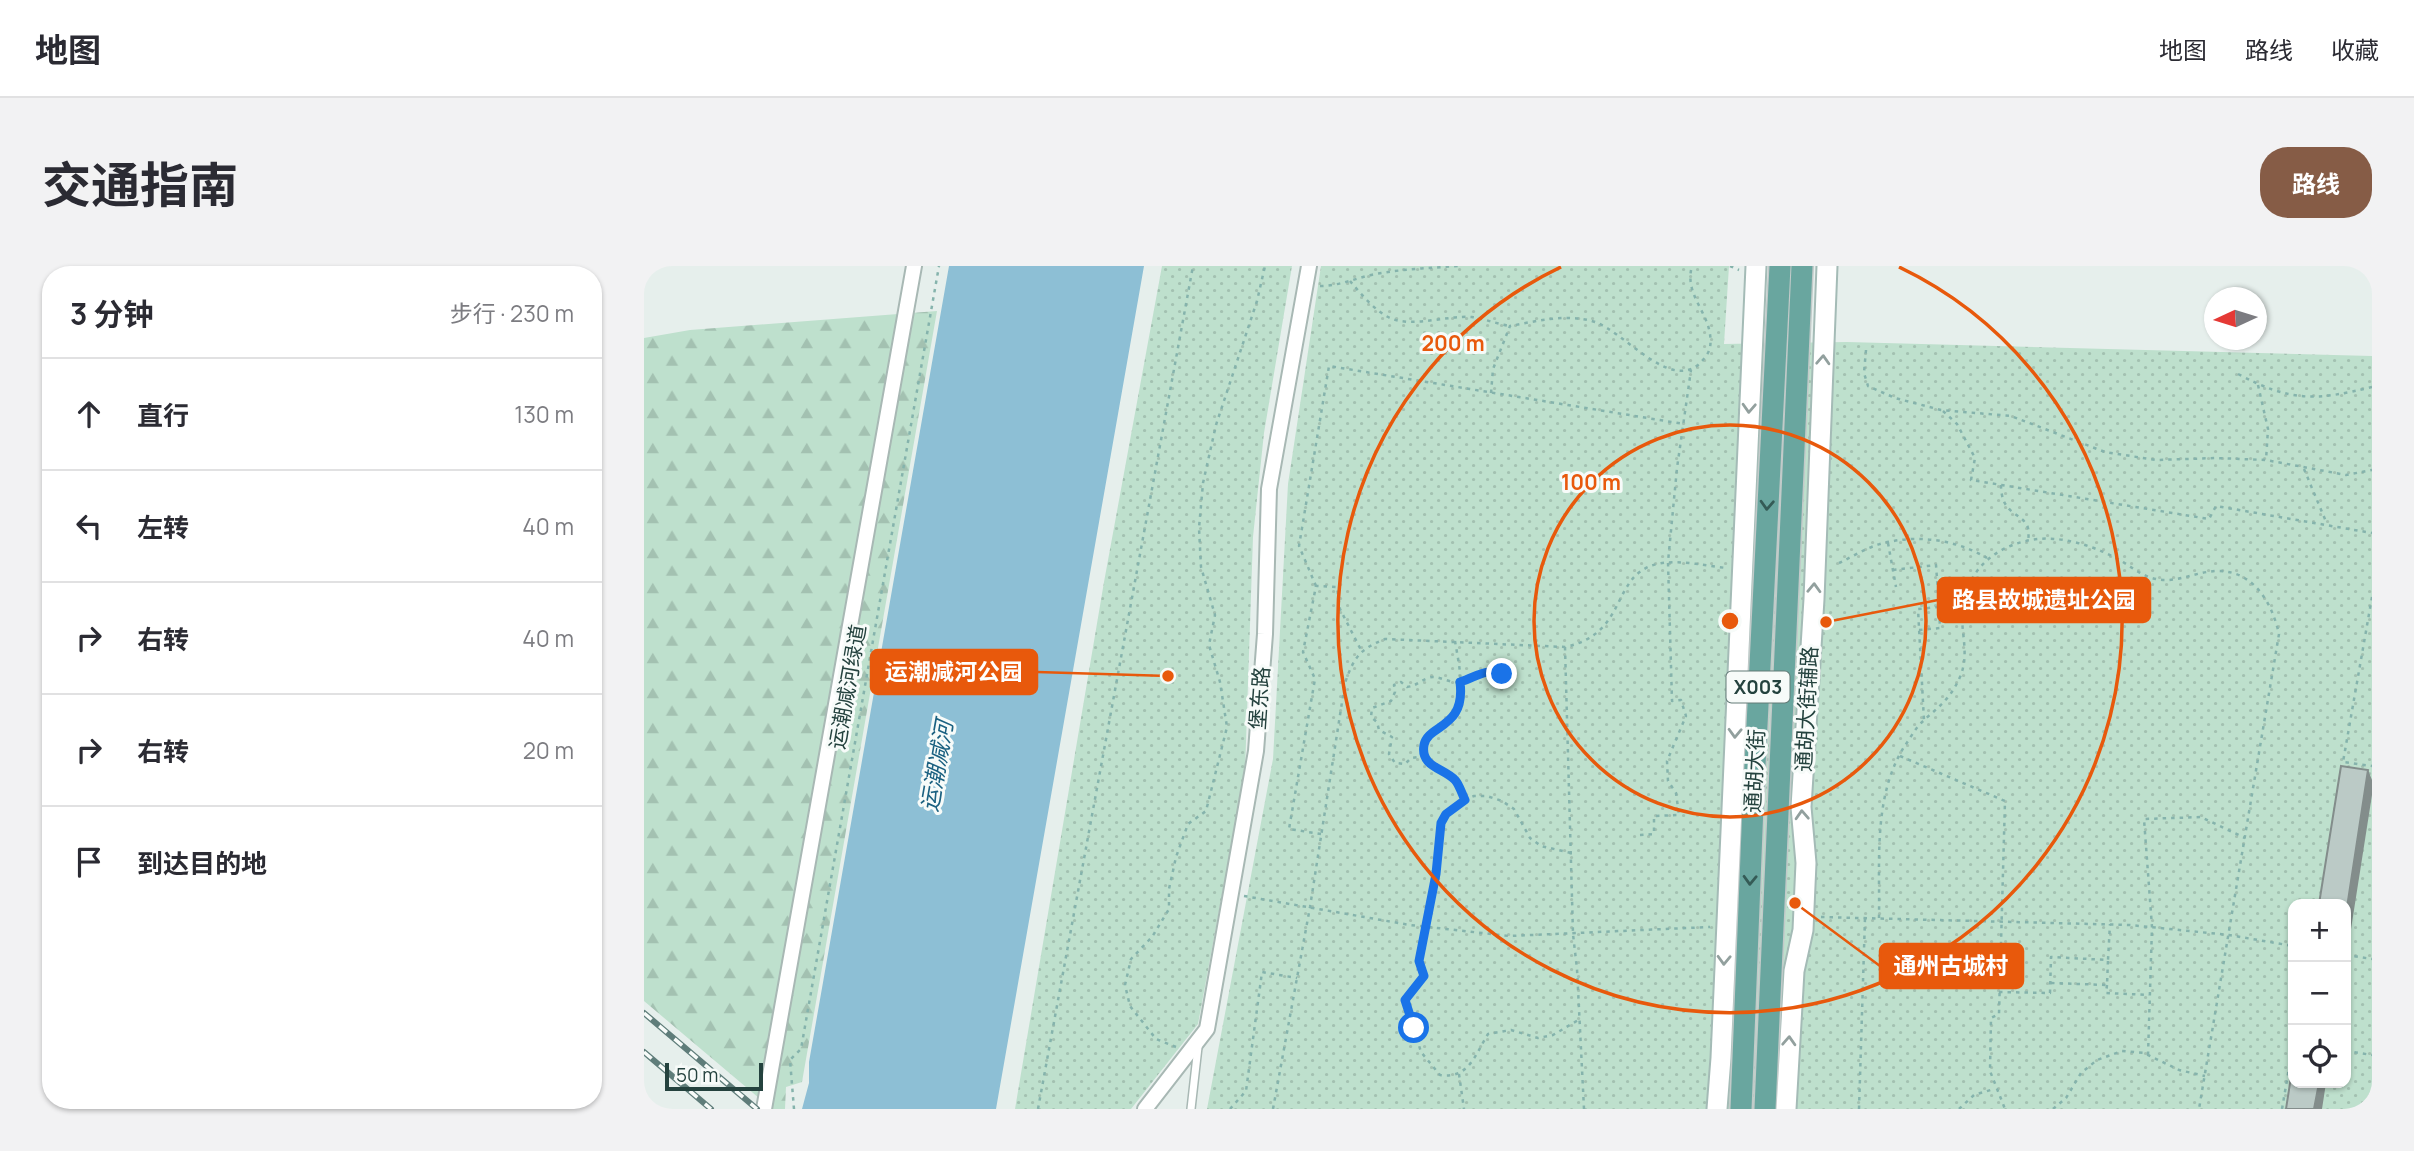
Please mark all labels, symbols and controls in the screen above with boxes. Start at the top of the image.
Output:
text: 地图 [35,27,101,72]
text: 地图 [2159,33,2207,66]
text: 路线 [2245,33,2293,66]
text: 收藏 [2331,33,2379,66]
button: 路线 [2260,147,2372,218]
text: 交通指南 [42,151,238,218]
north arrow [2204,287,2267,350]
text: 3 分钟 [70,293,153,334]
text: 步行 · 230 m [450,297,574,329]
text: 200 m [1421,329,1485,357]
one-way arrow [1815,355,1830,366]
icon: ahead [70,395,108,433]
text: 直行 [137,397,189,433]
text: 130 m [514,398,574,430]
one-way arrow [1742,402,1757,413]
text: 100 m [1561,468,1621,496]
one-way arrow [1760,500,1775,511]
icon: left [70,507,108,545]
text: 左转 [137,509,189,545]
text: 40 m [522,510,574,542]
callout: 路县故城遗址公园 [1938,578,2150,622]
one-way arrow [1806,582,1822,592]
text: 路县故城遗址公园 [1952,583,2136,615]
centre of rings [1718,609,1742,633]
icon: right [70,619,108,657]
text: 右转 [137,621,189,657]
text: 40 m [522,622,574,654]
street label: 运潮减河绿道 [822,622,872,751]
street label: 通胡大街辅路 [1789,645,1823,773]
callout: 运潮减河公园 [871,650,1037,694]
text: 运潮减河公园 [885,655,1023,687]
route end [1486,658,1517,689]
street label: 堡东路 [1243,666,1275,730]
road number: X003 [1726,672,1790,702]
water label: 运潮减河 [912,714,960,814]
one-way arrow [1727,728,1743,739]
street label: 通胡大街 [1738,728,1770,814]
icon: right [70,731,108,769]
text: 右转 [137,733,189,769]
text: 20 m [523,734,574,766]
one-way arrow [1795,809,1810,820]
icon: arrive [70,843,108,881]
text: 到达目的地 [137,845,267,881]
one-way arrow [1742,874,1757,885]
map controls [2288,899,2351,1088]
button: + [2288,899,2351,962]
callout: 通州古城村 [1880,944,2023,988]
text: 通州古城村 [1894,949,2009,981]
one-way arrow [1717,955,1732,966]
button: − [2288,962,2351,1025]
route start [1398,1012,1429,1043]
button: locate [2288,1025,2351,1088]
one-way arrow [1782,1035,1797,1046]
scale bar [665,1060,763,1092]
text: 50 m [676,1062,718,1088]

